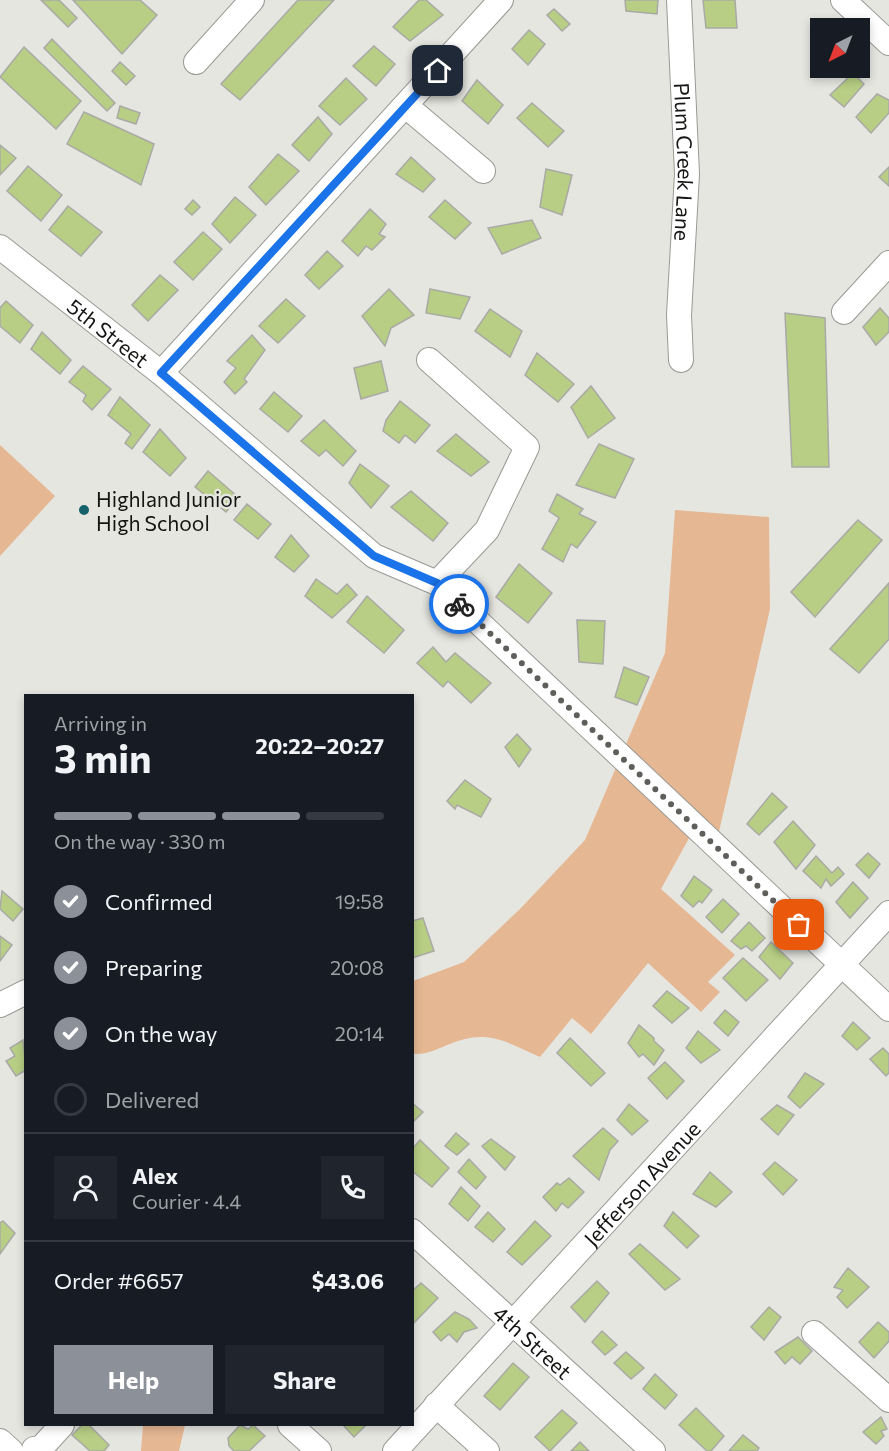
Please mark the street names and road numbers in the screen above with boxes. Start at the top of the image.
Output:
street label: Plum Creek Lane [670,82,700,242]
street label: 5th Street [63,293,154,372]
street label: Jefferson Avenue [578,1115,705,1250]
street label: 4th Street [489,1300,577,1383]

